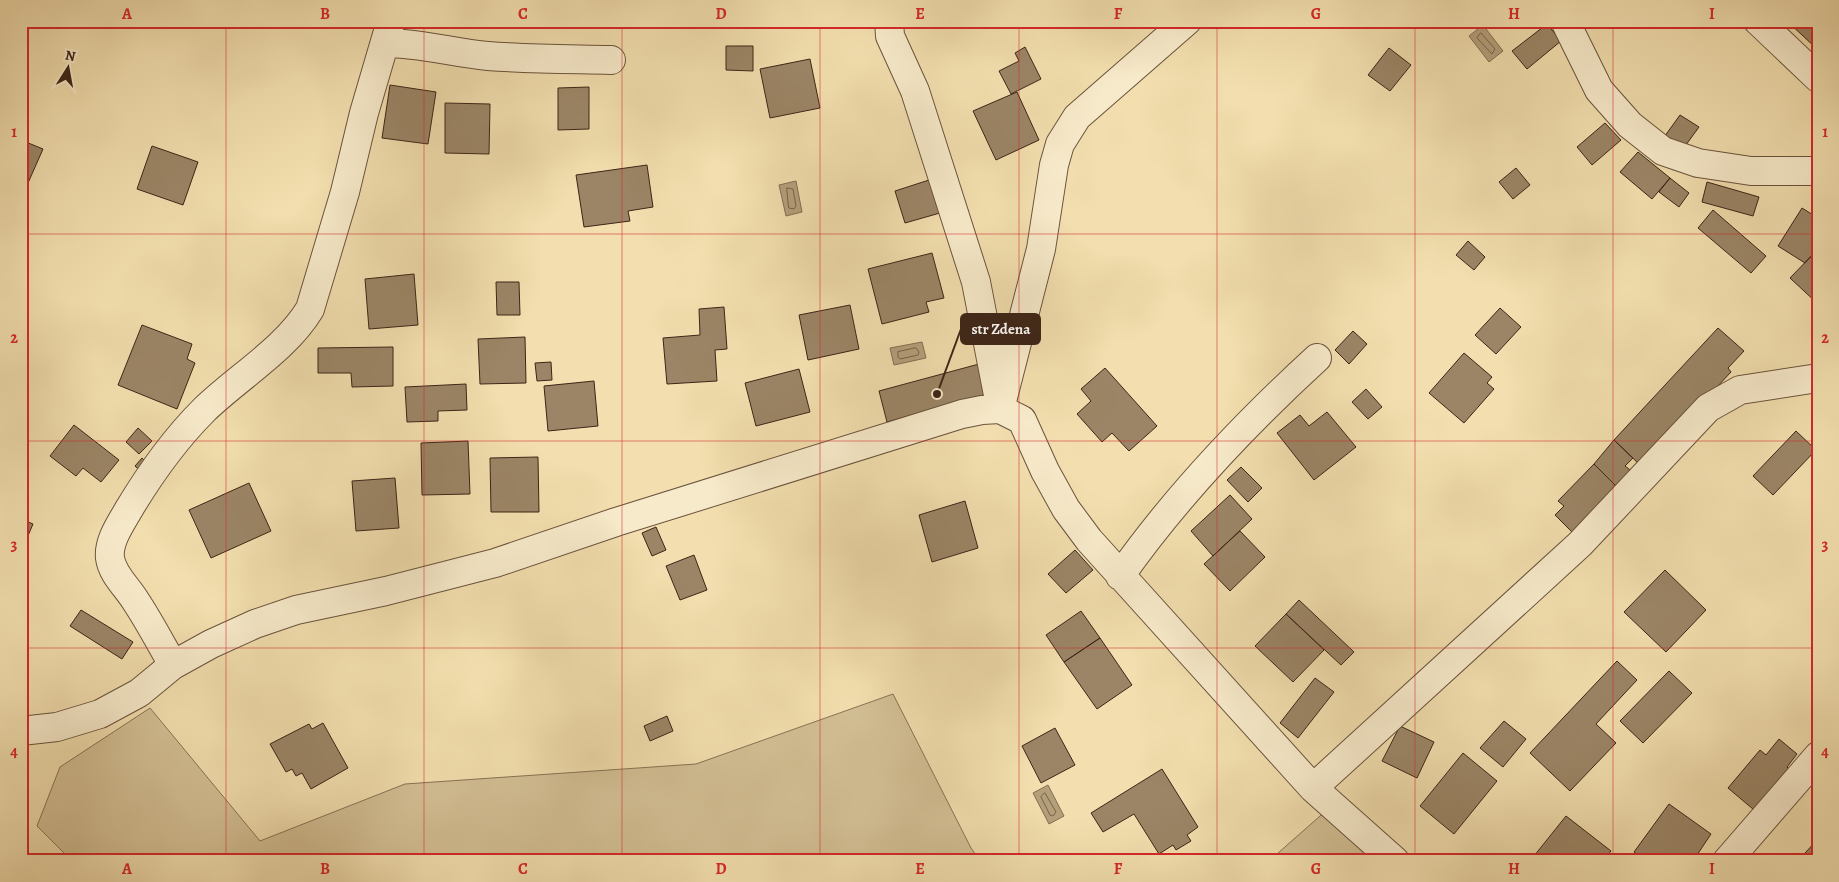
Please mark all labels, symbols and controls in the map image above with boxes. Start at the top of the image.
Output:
text: A [121,3,133,25]
text: B [320,3,330,25]
text: C [518,3,528,25]
text: D [715,3,727,25]
text: E [915,3,925,25]
text: F [1114,3,1123,25]
text: G [1311,3,1321,25]
text: H [1508,3,1520,25]
text: I [1709,3,1715,25]
north arrow [42,42,92,92]
text: N [64,45,77,66]
text: 1 [11,121,17,143]
text: 1 [1822,121,1828,143]
callout: str Zdena [961,314,1040,344]
text: str Zdena [971,319,1031,339]
text: 2 [10,327,18,349]
text: 2 [1821,327,1829,349]
text: 3 [11,534,18,556]
text: 3 [1822,534,1829,556]
text: 4 [10,741,18,763]
text: 4 [1821,741,1829,763]
text: A [121,858,133,880]
text: B [320,858,330,880]
text: C [518,858,528,880]
text: D [715,858,727,880]
text: E [915,858,925,880]
text: F [1114,858,1123,880]
text: G [1311,858,1321,880]
text: H [1508,858,1520,880]
text: I [1709,858,1715,880]

